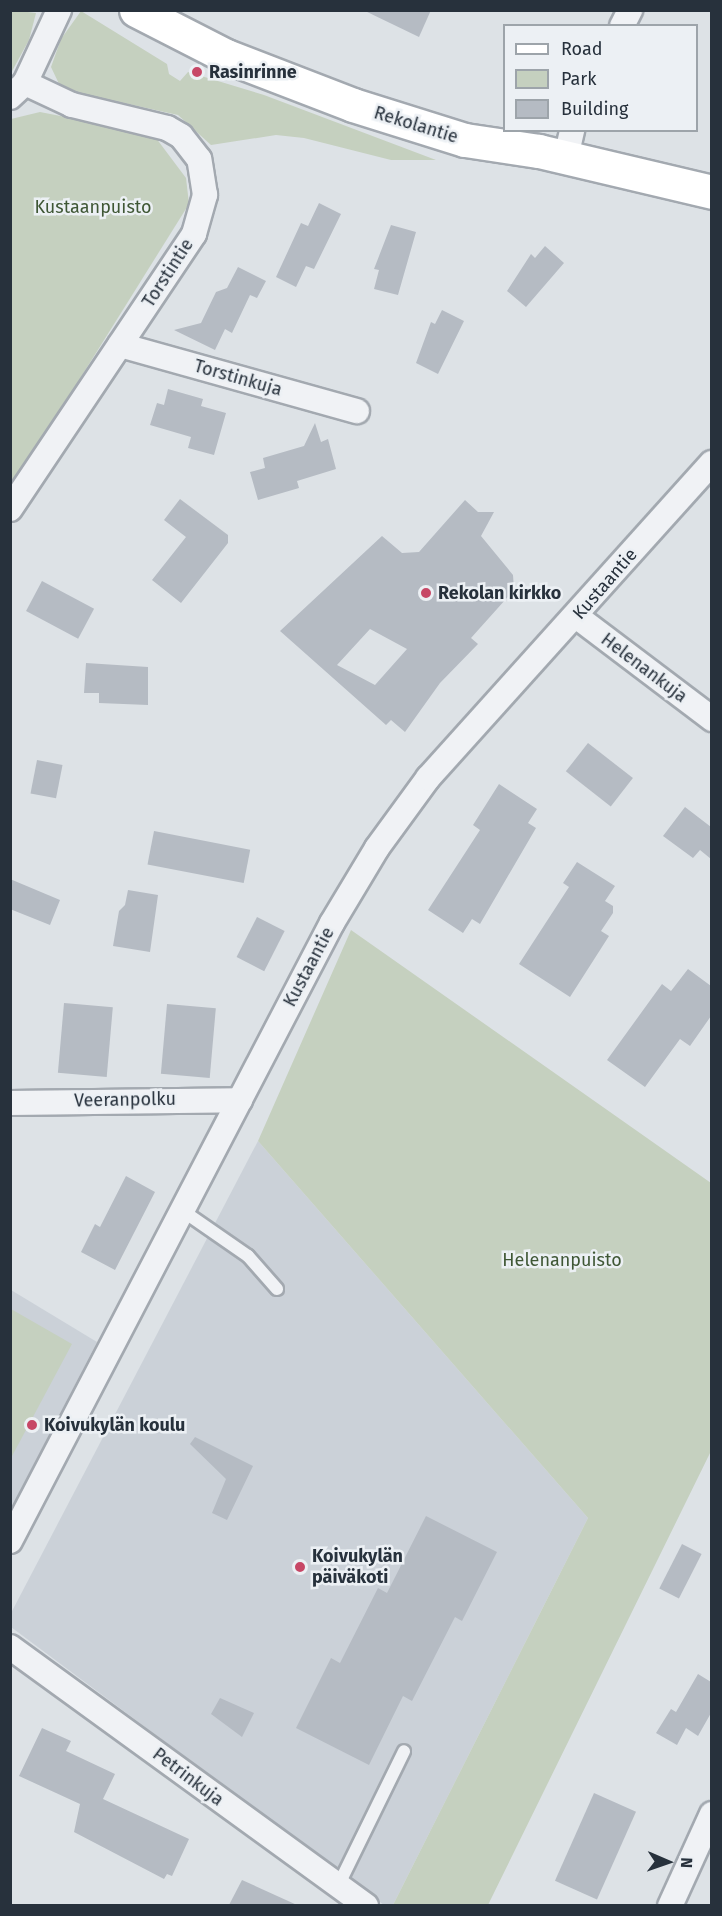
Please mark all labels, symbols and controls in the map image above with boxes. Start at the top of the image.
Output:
legend [503,24,698,132]
text: Road [561,38,603,60]
place label: Rasinrinne [209,61,297,83]
marker: Rasinrinne [190,65,204,79]
text: Park [561,68,596,90]
text: Building [561,98,628,120]
street label: Rekolantie [371,102,461,148]
park label: Kustaanpuisto [34,196,152,218]
street label: Torstintie [138,235,198,311]
street label: Torstinkuja [192,355,284,401]
street label: Kustaantie [568,544,642,624]
place label: Rekolan kirkko [438,582,561,604]
marker: Rekolan kirkko [419,586,433,600]
street label: Helenankuja [597,629,691,707]
street label: Kustaantie [279,923,339,1011]
street label: Veeranpolku [74,1088,176,1112]
park label: Helenanpuisto [502,1249,622,1271]
place label: Koivukylän koulu [44,1414,185,1436]
marker: Koivukylän koulu [25,1418,39,1432]
place label: Koivukylän päiväkoti [312,1546,403,1588]
marker: Koivukylän päiväkoti [293,1560,307,1574]
street label: Petrinkuja [148,1743,228,1811]
north arrow [638,1832,698,1892]
text: N [677,1857,696,1868]

